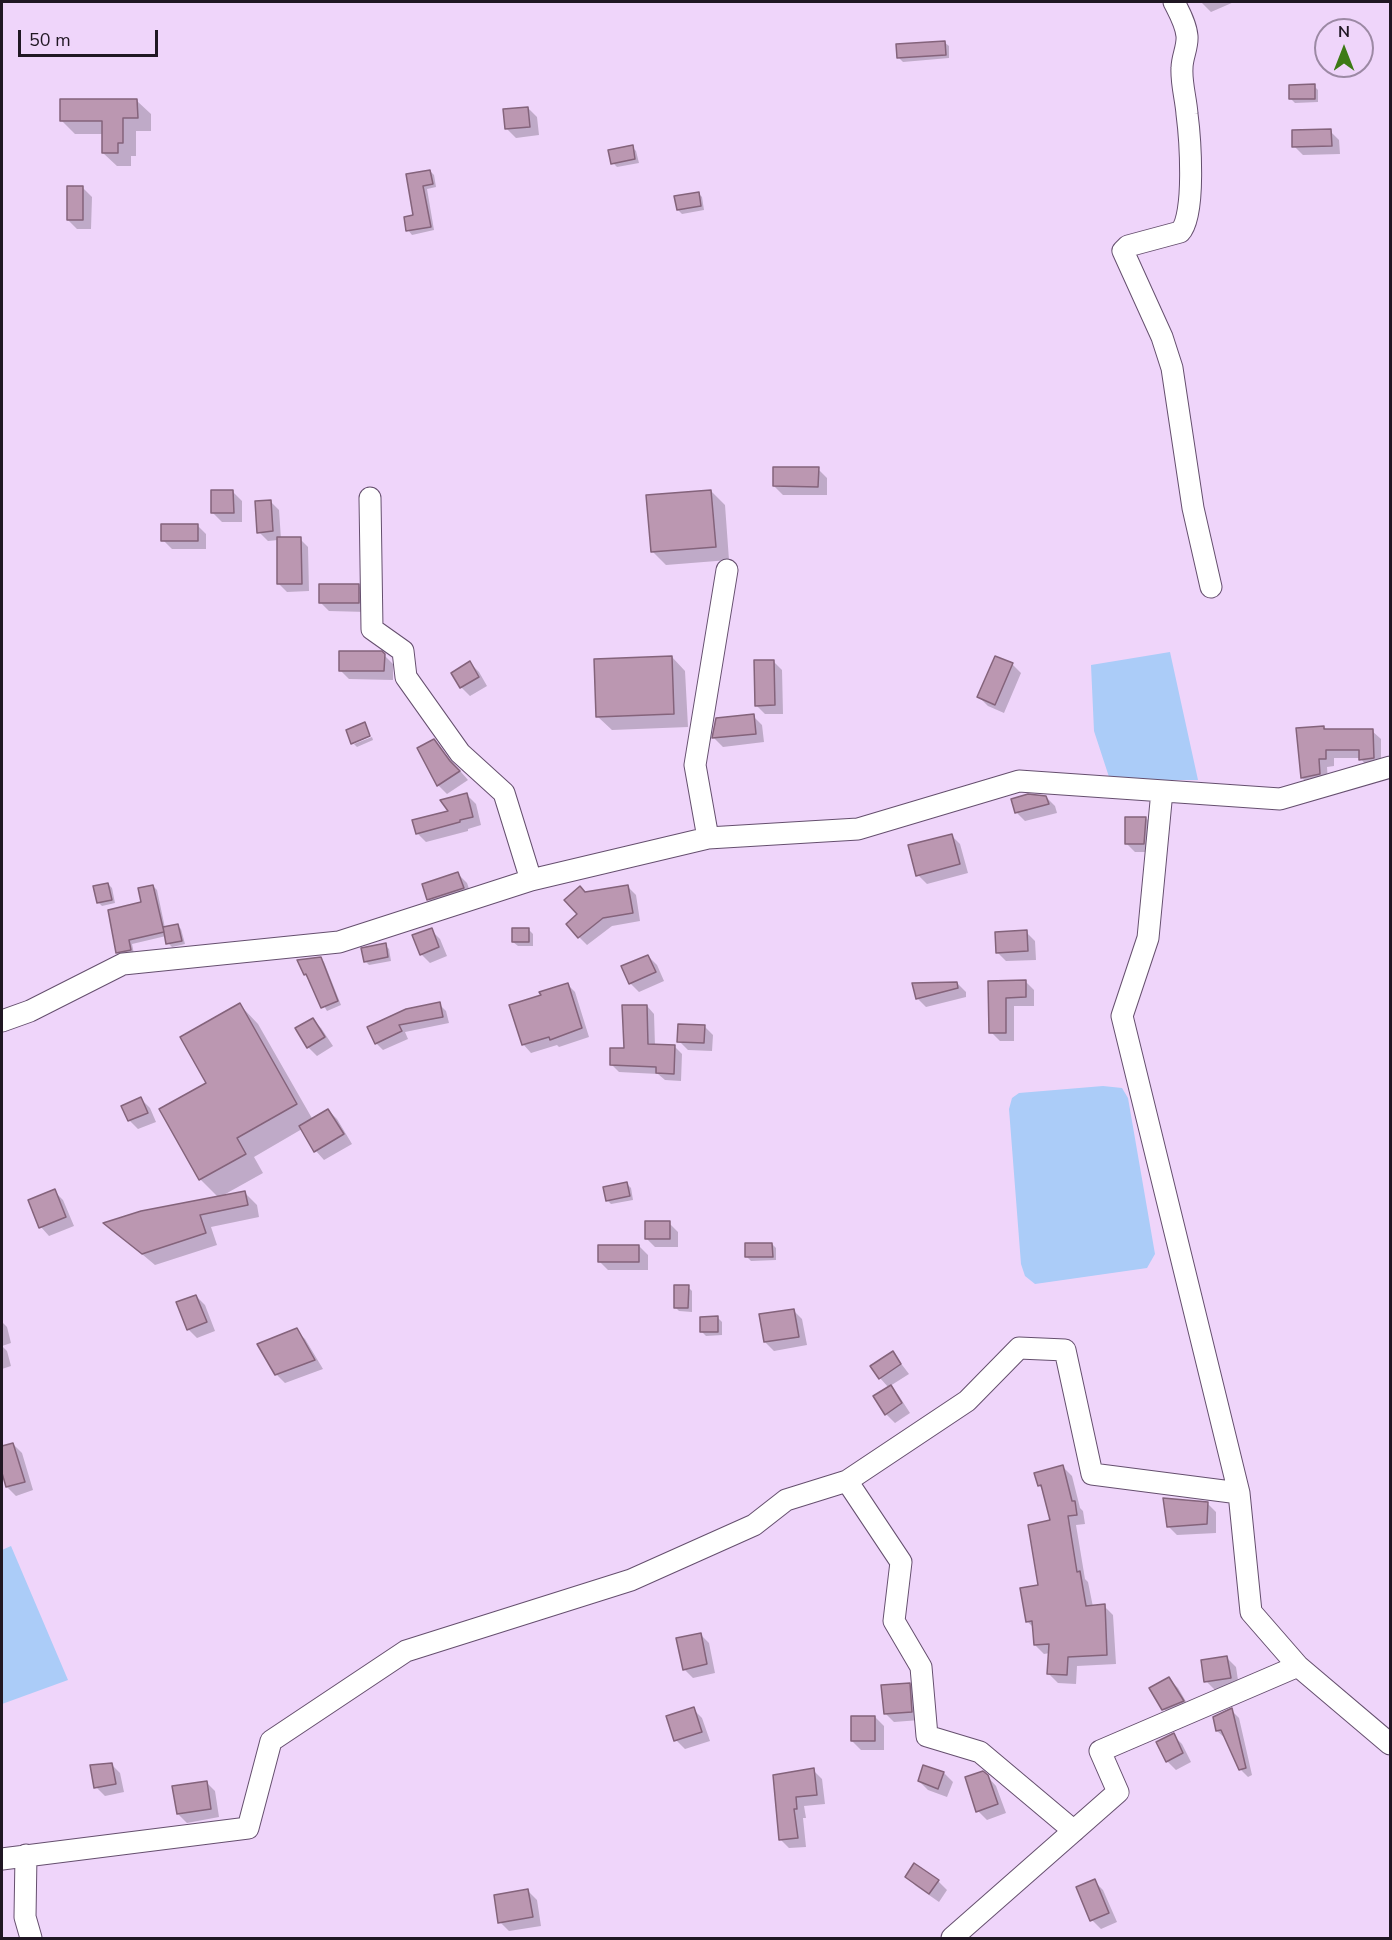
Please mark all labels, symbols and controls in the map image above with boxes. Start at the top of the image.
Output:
scale bar [21,18,160,56]
north arrow [1314,18,1374,78]
text: N [1338,21,1350,43]
text: 50 m [29,28,71,52]

